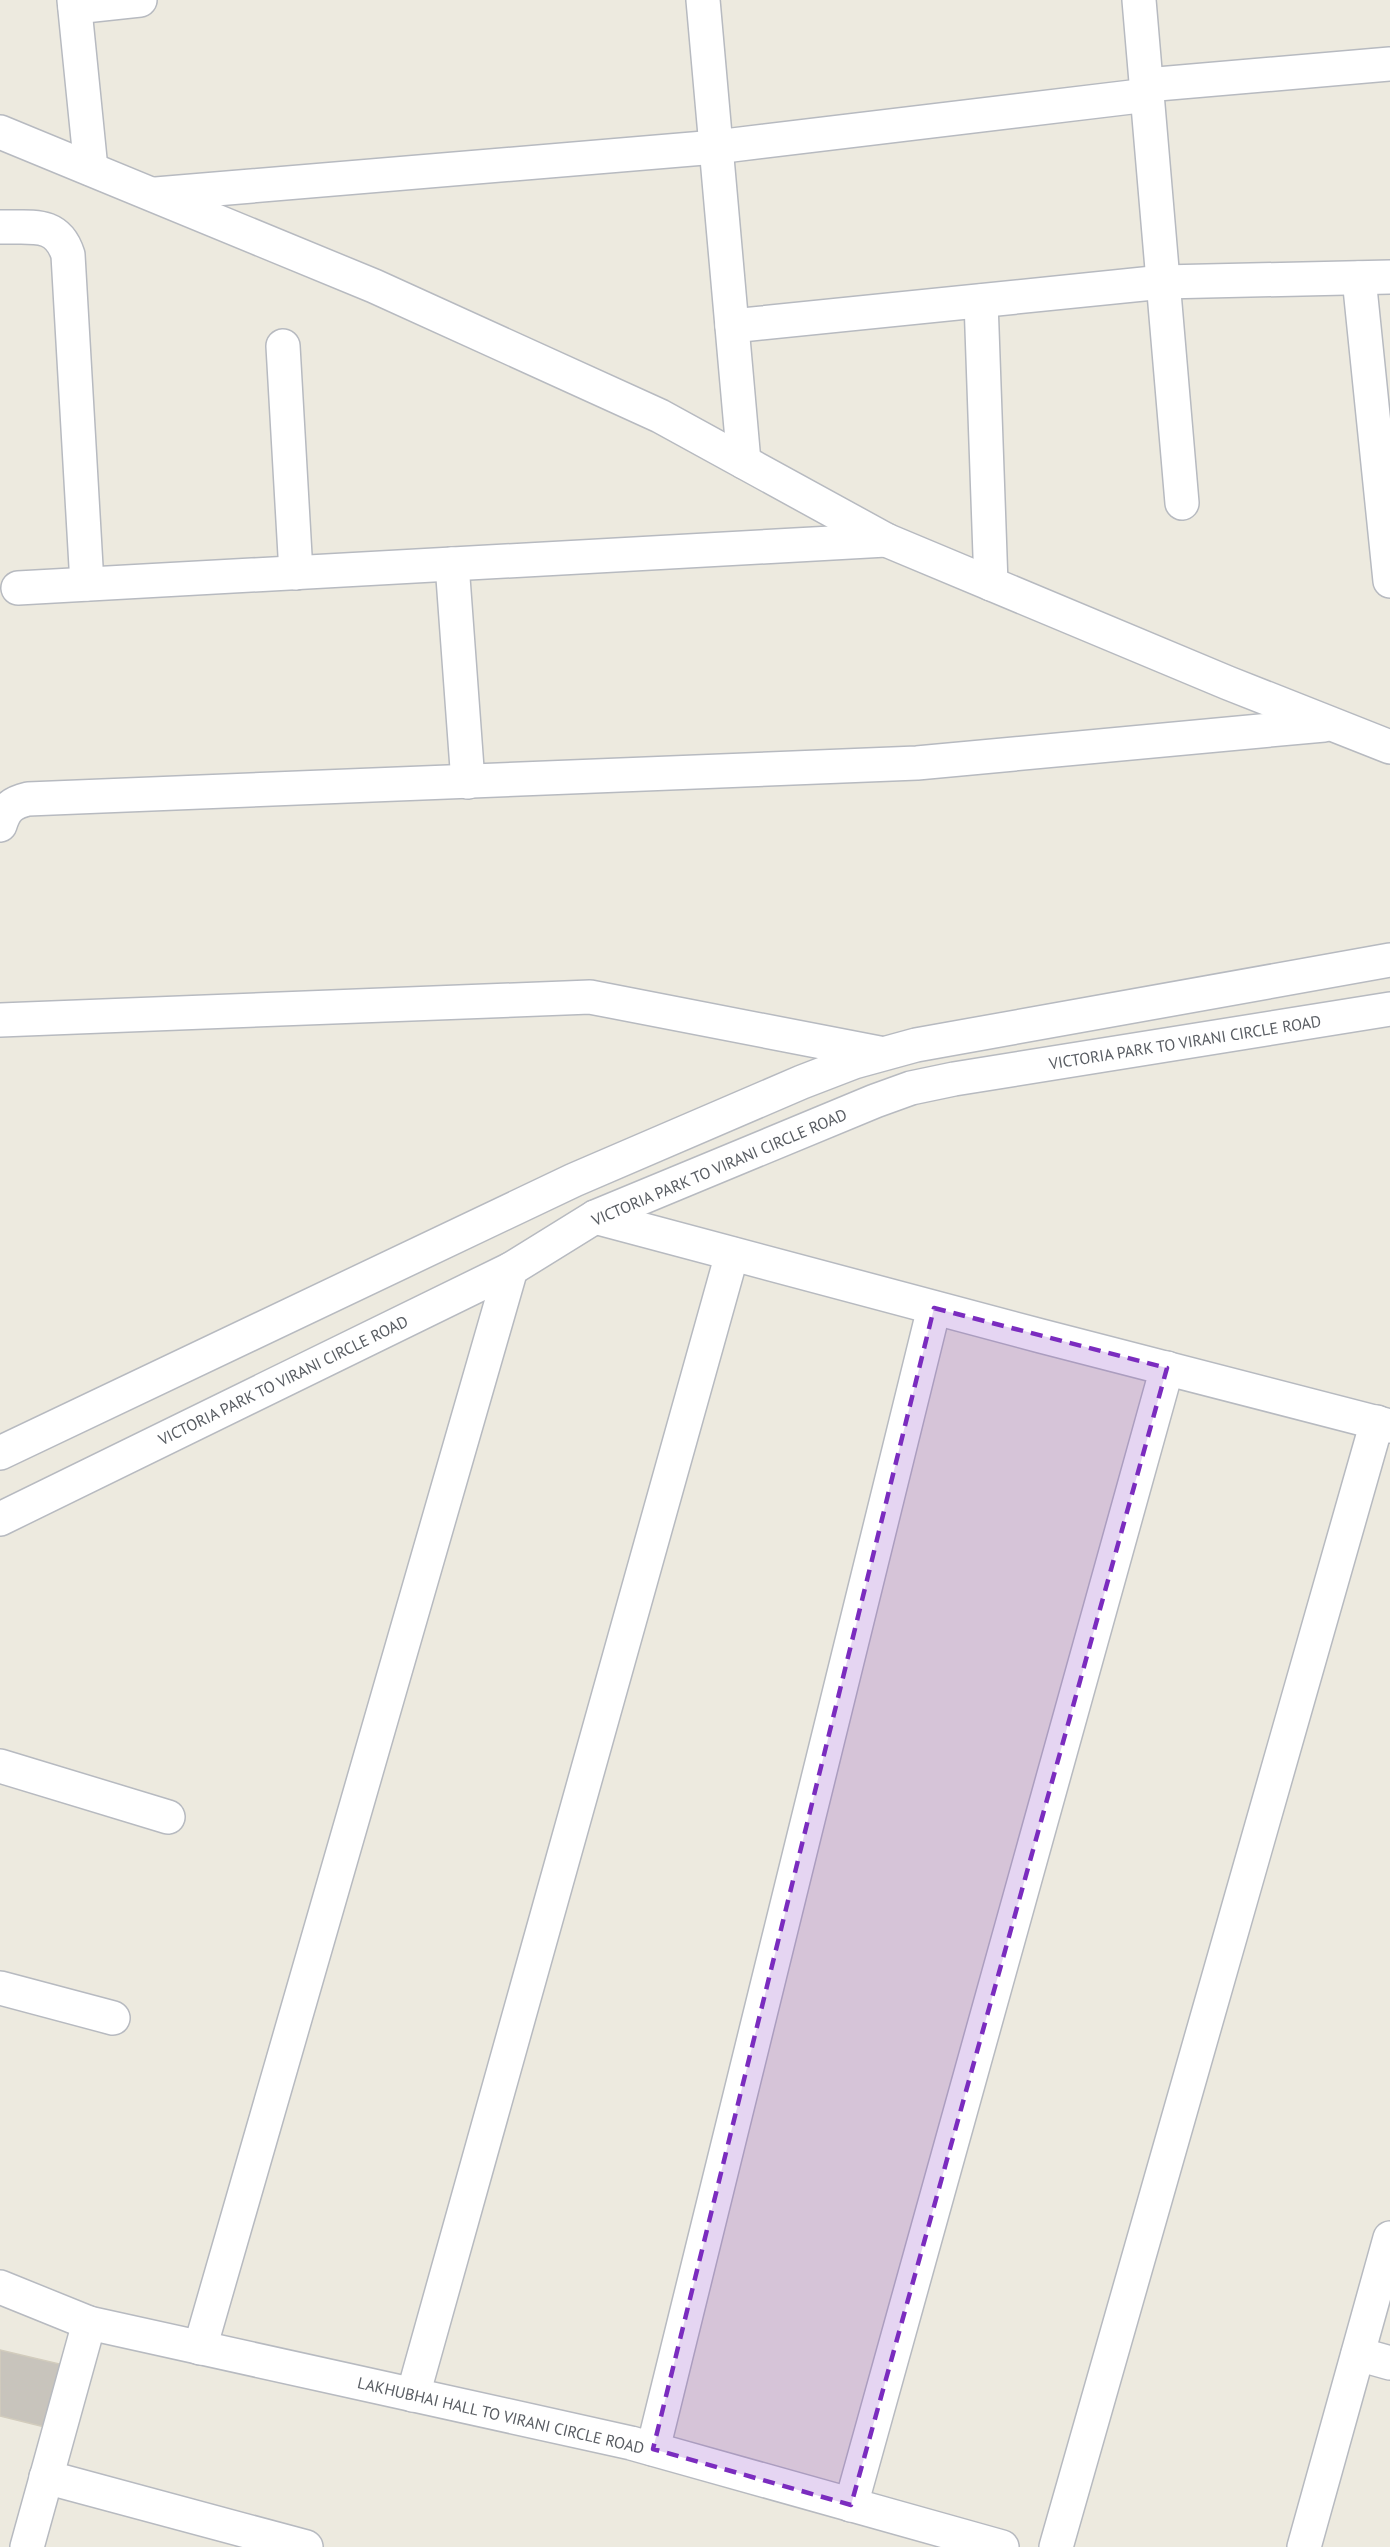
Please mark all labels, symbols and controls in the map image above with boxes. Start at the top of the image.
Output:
street label: VICTORIA PARK TO VIRANI CIRCLE ROAD [1046,1011,1323,1074]
street label: VICTORIA PARK TO VIRANI CIRCLE ROAD [587,1104,850,1230]
street label: VICTORIA PARK TO VIRANI CIRCLE ROAD [154,1311,411,1450]
street label: LAKHUBHAI HALL TO VIRANI CIRCLE ROAD [356,2372,646,2458]

